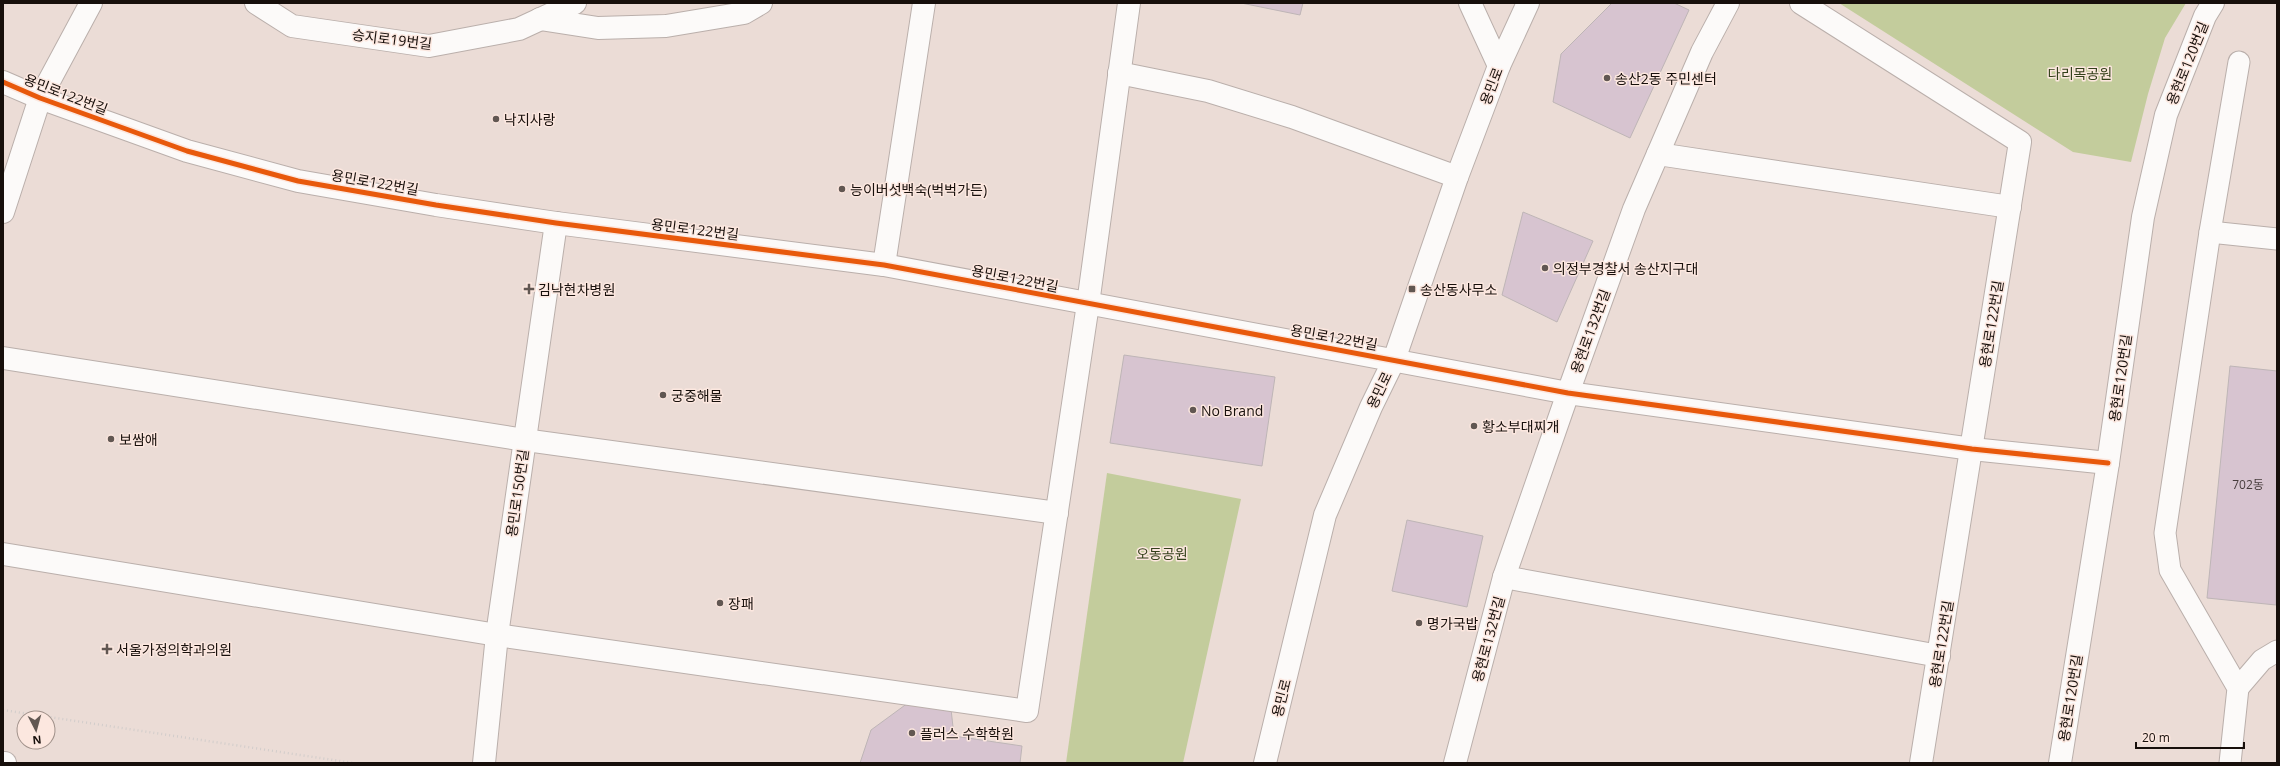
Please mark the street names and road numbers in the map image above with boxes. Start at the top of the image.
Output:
street label: 용현로120번길 [2162,18,2212,108]
street label: 승지로19번길 [351,25,433,53]
street label: 용민로 [1475,64,1507,107]
street label: 용민로122번길 [21,69,111,119]
street label: 용민로122번길 [330,165,420,199]
street label: 용민로122번길 [650,214,740,244]
street label: 용민로122번길 [970,260,1060,296]
street label: 용현로122번길 [1975,279,2007,369]
street label: 용현로132번길 [1566,286,1614,376]
street label: 용민로122번길 [1289,320,1379,354]
street label: 용현로120번길 [2104,333,2136,423]
street label: 용민로 [1362,368,1396,412]
street label: 용민로150번길 [501,448,533,538]
street label: 용현로132번길 [1467,594,1509,684]
street label: 용현로122번길 [1925,599,1957,689]
street label: 용현로120번길 [2054,653,2086,743]
street label: 용민로 [1267,677,1295,719]

